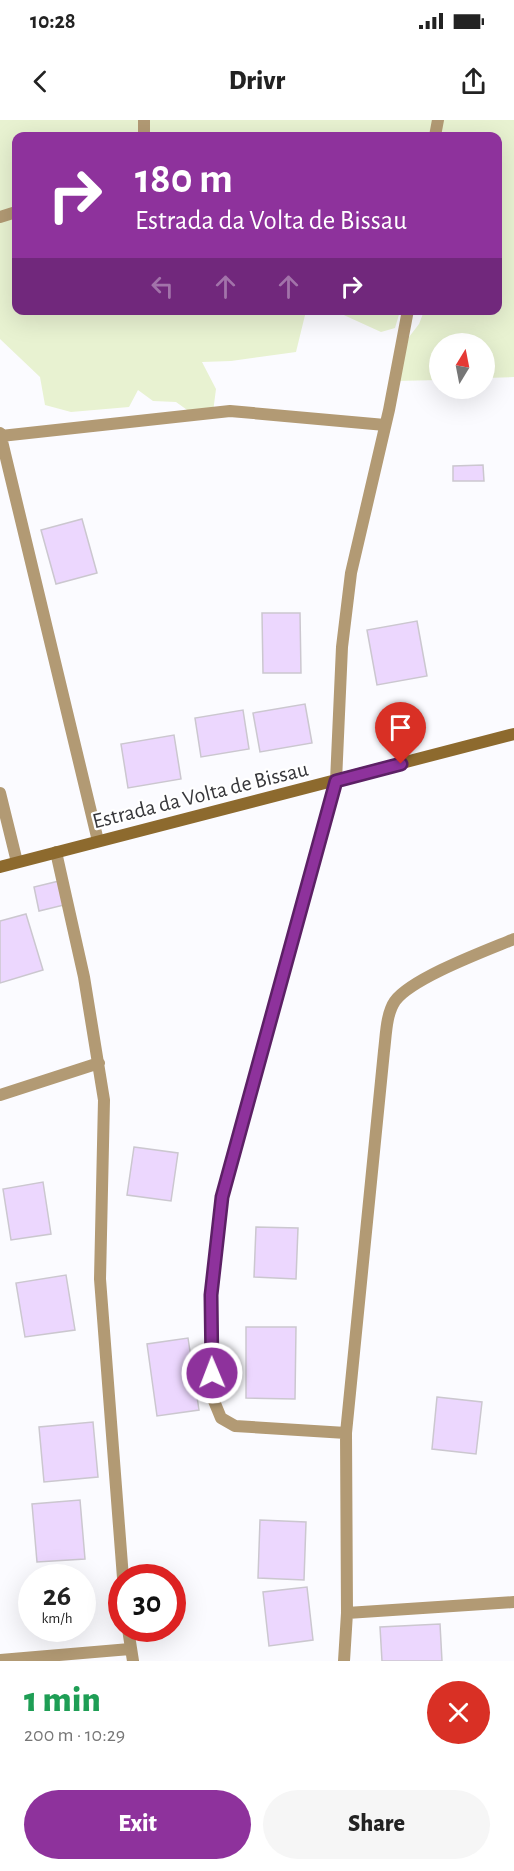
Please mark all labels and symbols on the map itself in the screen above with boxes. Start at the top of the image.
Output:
north arrow [429,333,495,399]
pin [375,702,426,764]
street label: Estrada da Volta de Bissau [90,757,310,832]
position arrow [180,1341,244,1405]
speed limit sign: 30 [108,1564,186,1642]

